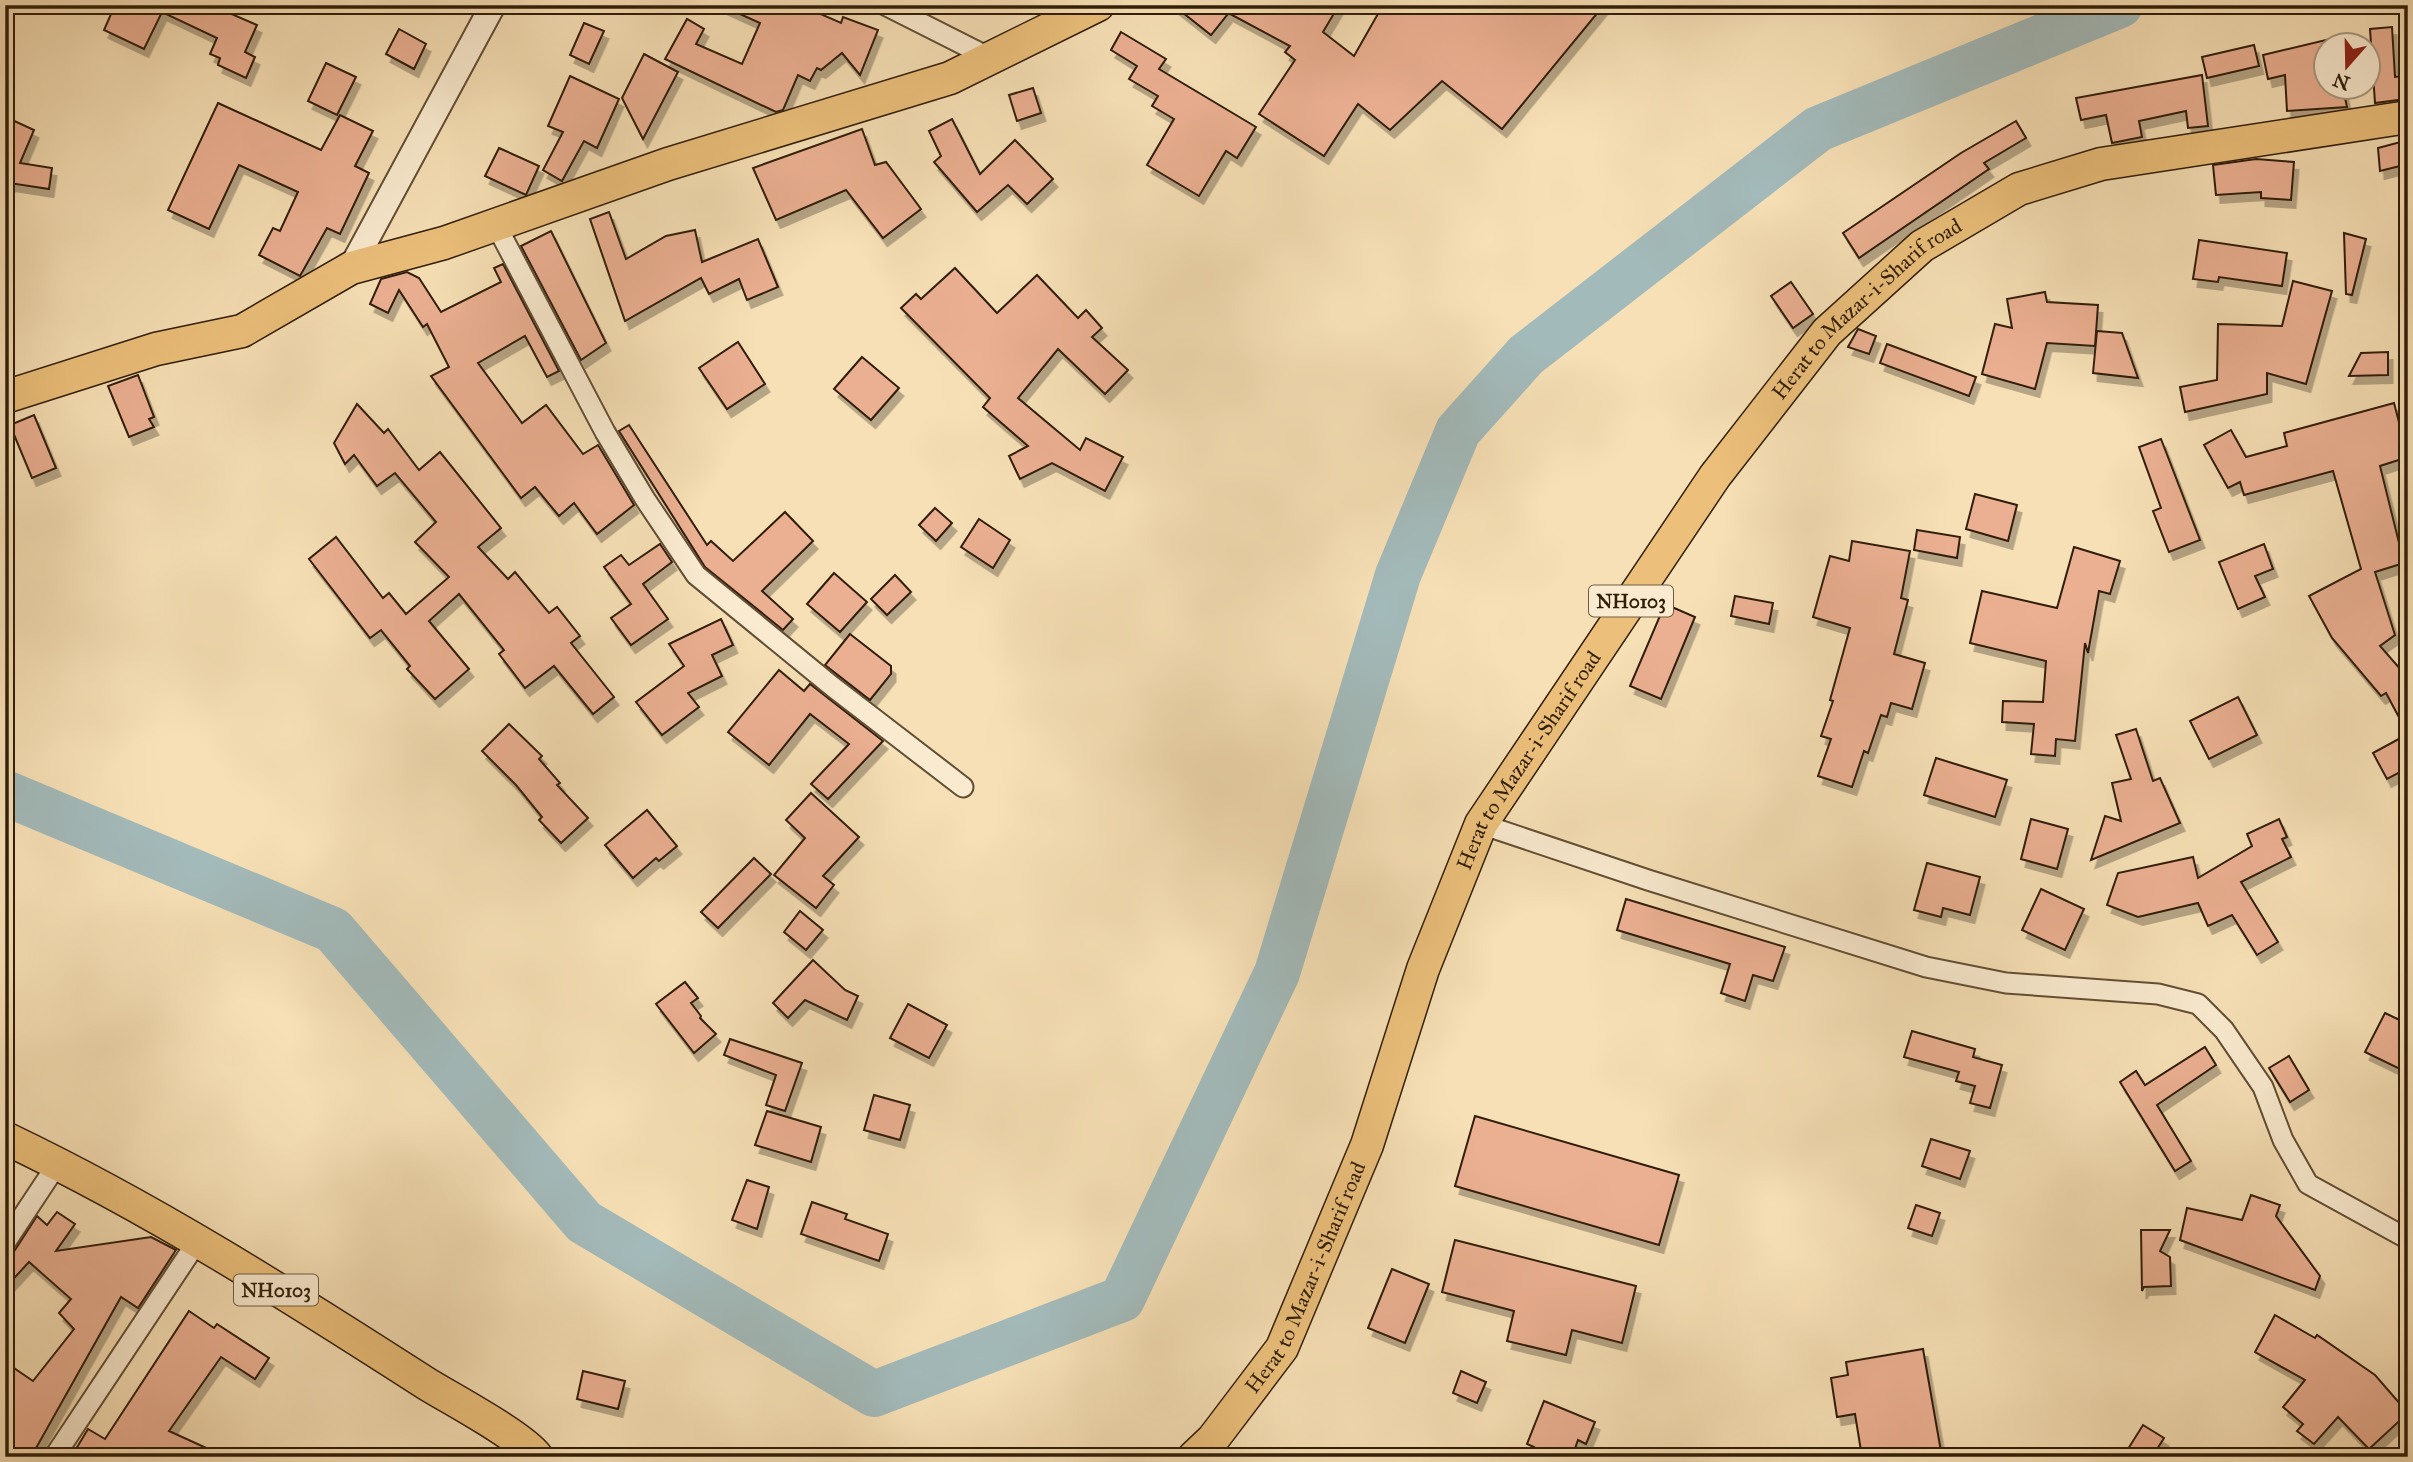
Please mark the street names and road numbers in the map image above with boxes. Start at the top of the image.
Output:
street label: Herat to Mazar-i-Sharif road [1766,212,1967,405]
road number: NH0103 [1589,586,1673,616]
street label: Herat to Mazar-i-Sharif road [1451,646,1607,874]
street label: Herat to Mazar-i-Sharif road [1239,1157,1372,1398]
road number: NH0103 [234,1274,318,1306]

